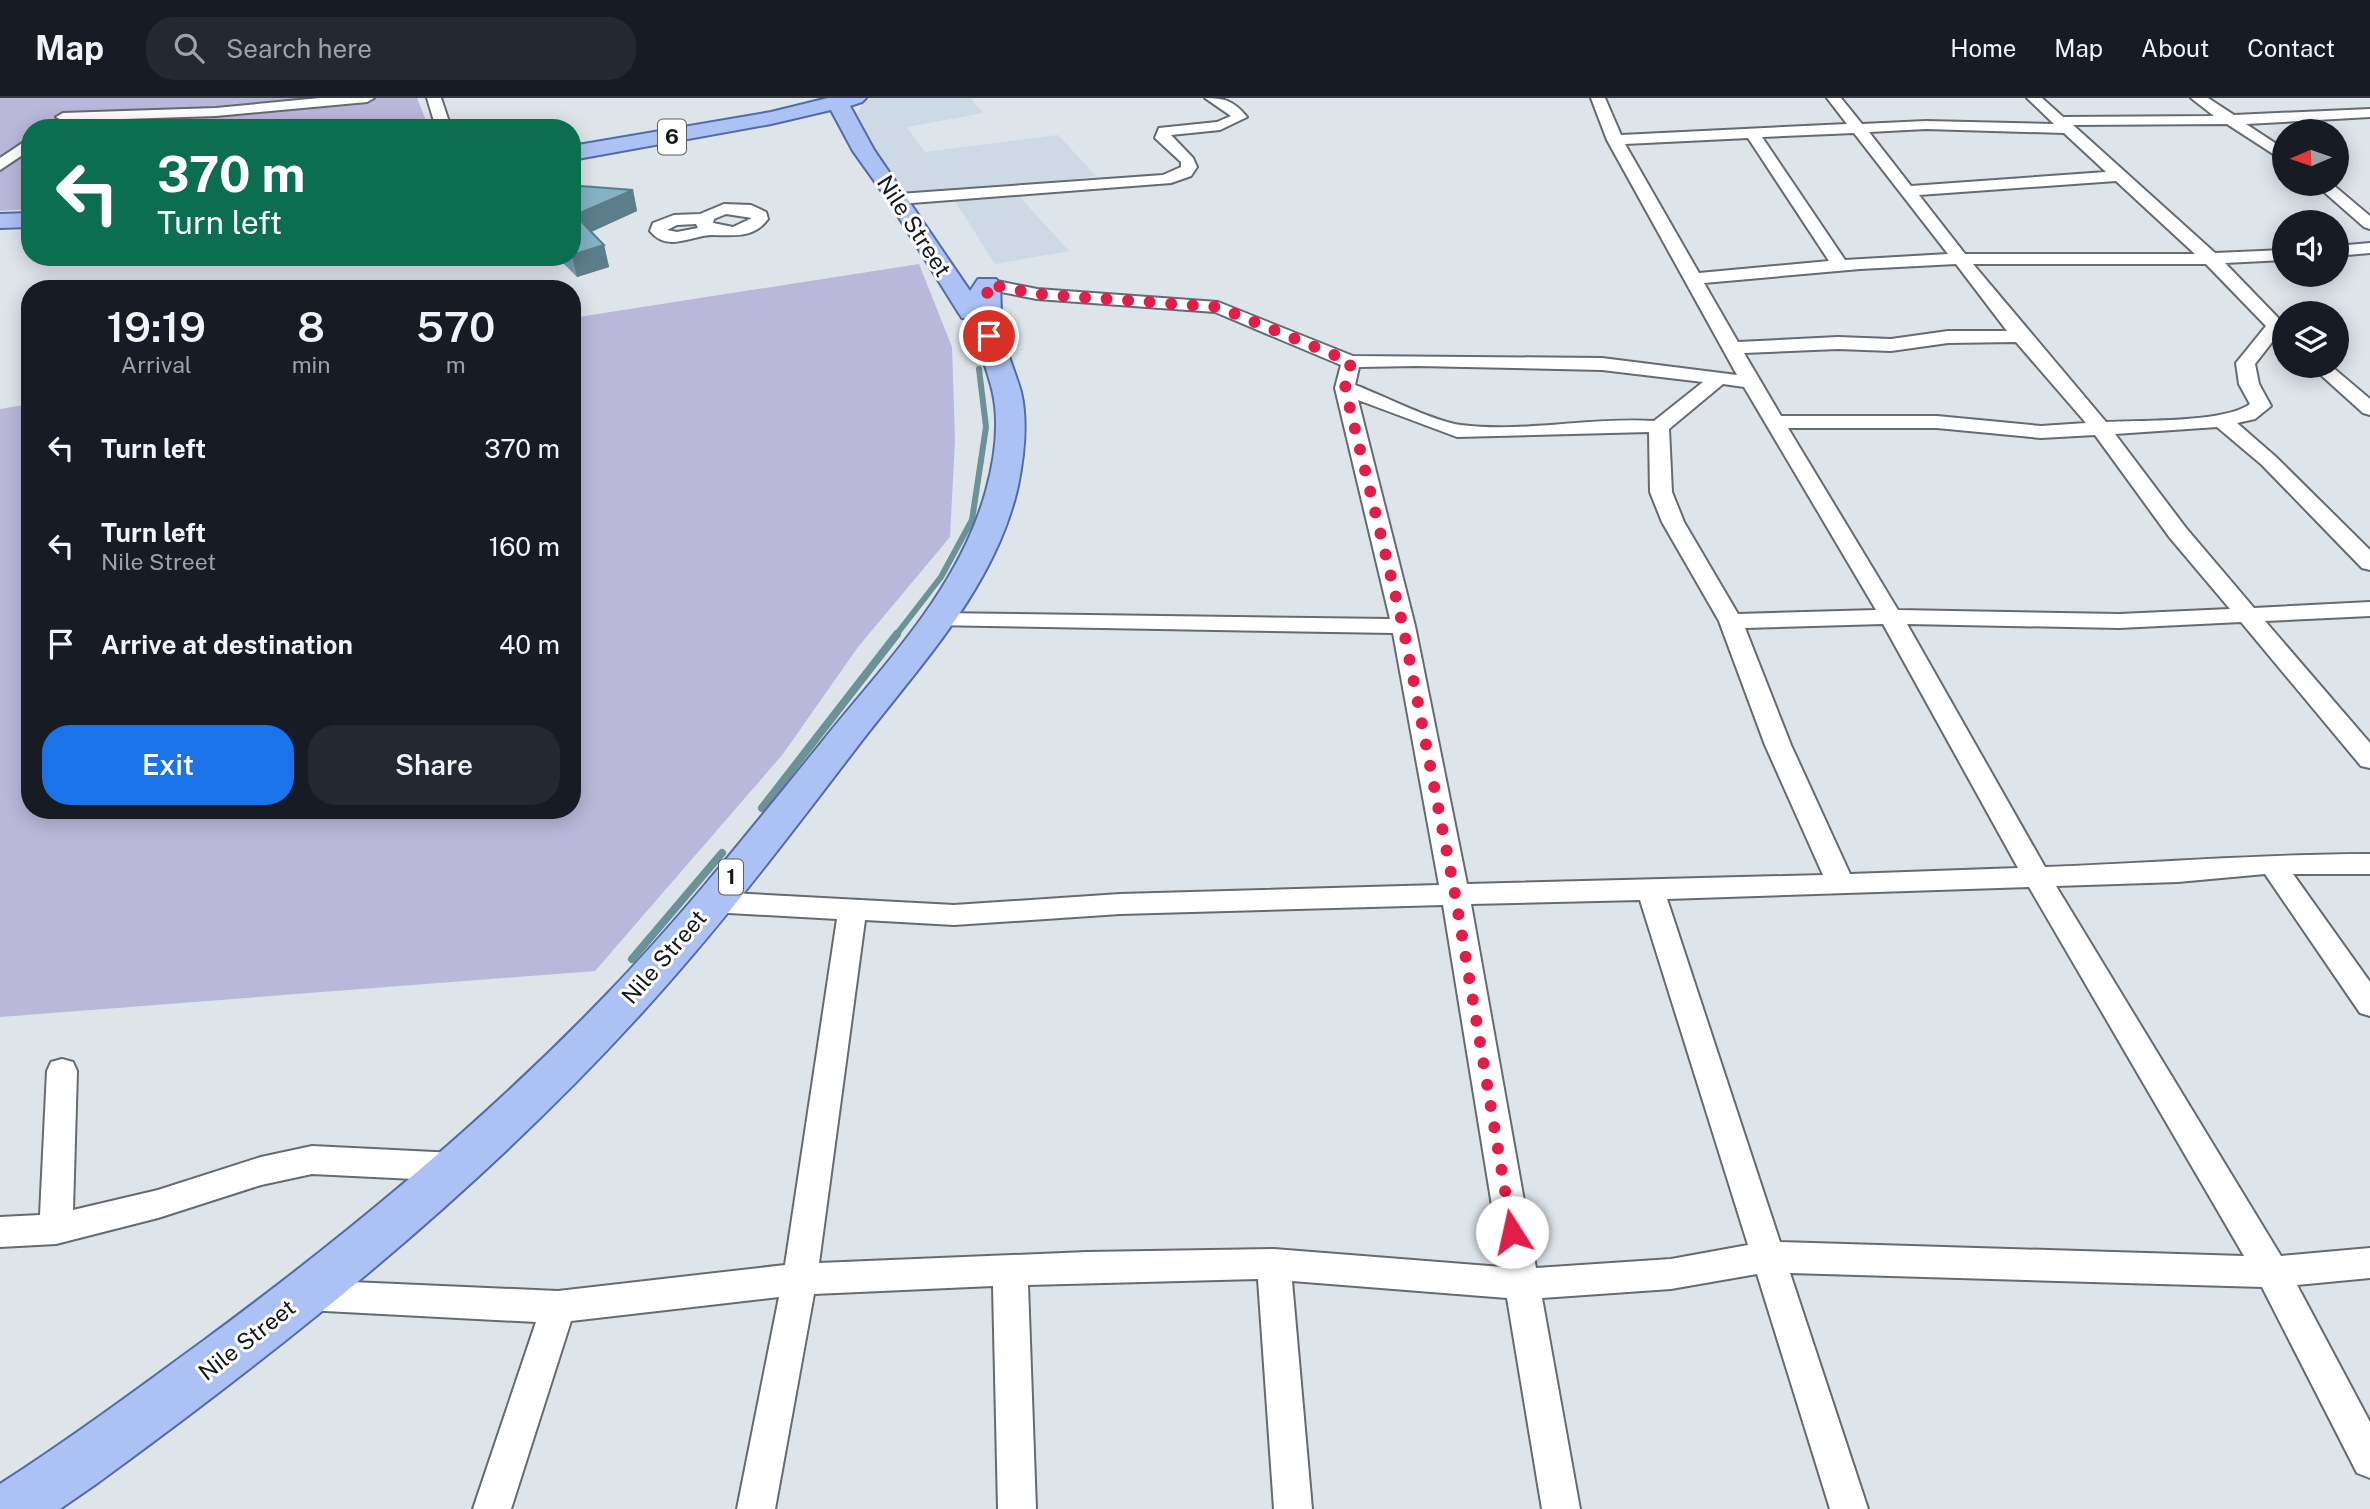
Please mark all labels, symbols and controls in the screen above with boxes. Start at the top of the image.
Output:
search box [146,17,636,80]
text: Map [35,29,104,67]
icon: search [170,29,208,67]
text: Search here [226,33,372,64]
text: Home [1950,34,2016,62]
text: Map [2054,34,2103,62]
text: About [2141,34,2209,62]
text: Contact [2247,34,2335,62]
north arrow [2272,119,2348,196]
map controls [2272,119,2349,378]
road number: 6 [658,120,686,154]
text: 370 m [157,145,306,203]
icon: left [42,147,133,238]
street label: Nile Street [872,170,957,281]
text: Turn left [157,204,282,241]
button: sound [2272,210,2349,287]
button: layers [2272,301,2349,378]
text: 19:19 [106,302,206,351]
text: 8 [297,302,325,351]
text: 570 [416,302,495,351]
pin [959,306,1019,366]
icon: arrive [970,317,1008,355]
text: Arrival [121,351,192,378]
text: min [292,351,331,378]
text: m [446,351,466,378]
icon: left [42,429,80,467]
text: Turn left [101,433,206,464]
text: 370 m [484,433,560,464]
text: Turn left [101,517,206,548]
icon: left [42,527,80,565]
text: 160 m [489,531,560,562]
text: Nile Street [101,548,216,575]
icon: arrive [42,625,80,663]
text: Arrive at destination [101,629,353,660]
text: 40 m [499,629,560,660]
button: Exit [42,725,294,805]
button: Share [308,725,560,805]
road number: 1 [719,860,743,894]
street label: Nile Street [616,904,712,1009]
position arrow [1475,1195,1549,1269]
street label: Nile Street [193,1293,300,1386]

